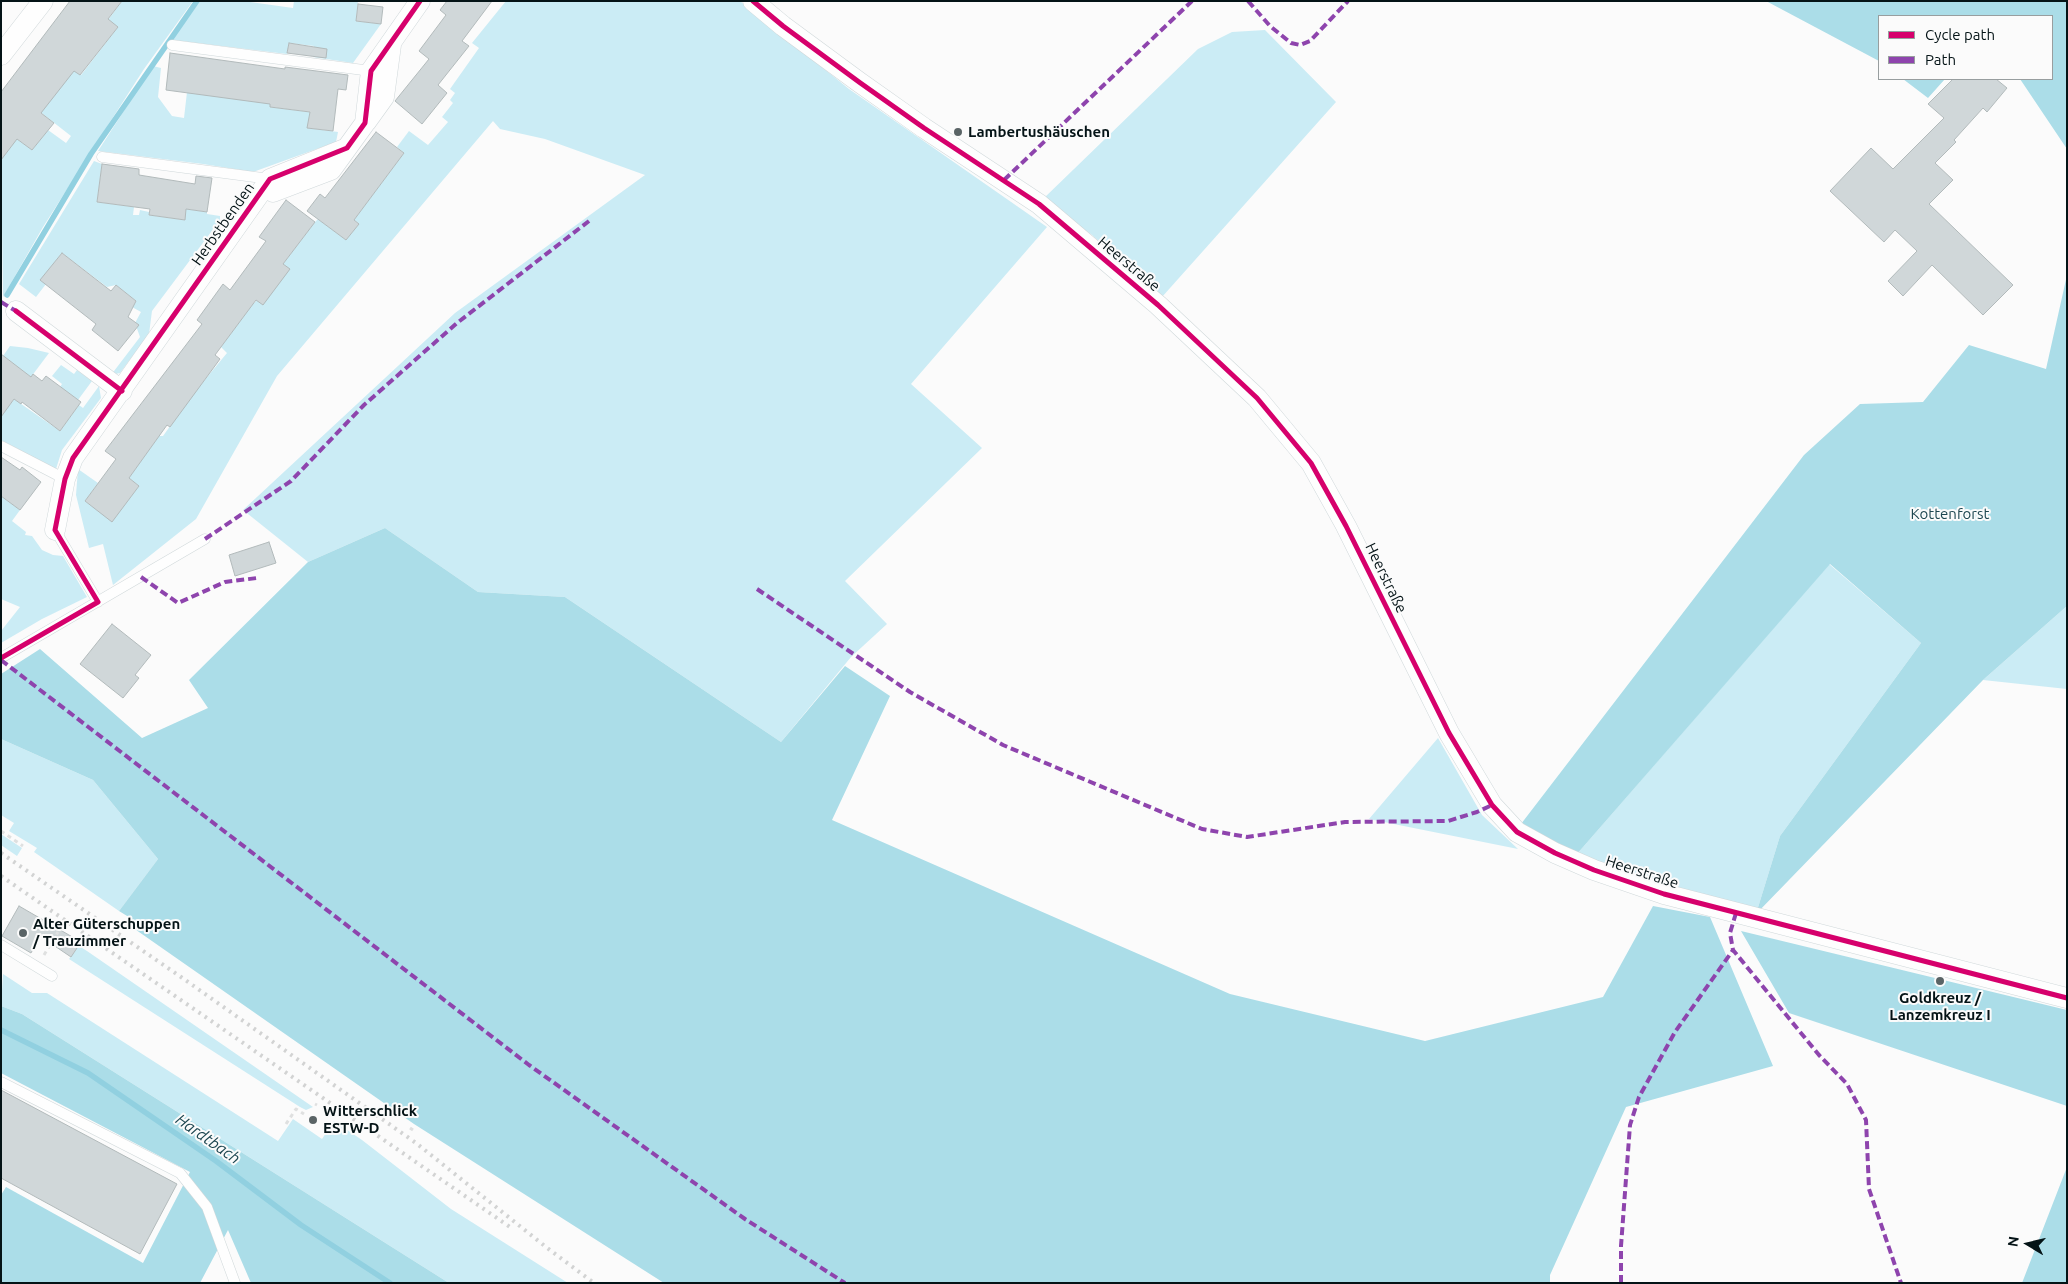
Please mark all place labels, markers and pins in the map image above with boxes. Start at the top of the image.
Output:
place label: Lambertushäuschen [968,123,1110,141]
marker: Lambertushäuschen [952,126,964,138]
place label: Alter Güterschuppen / Trauzimmer [33,915,180,950]
marker: Alter Güterschuppen / Trauzimmer [17,927,29,939]
marker: Goldkreuz / Lanzemkreuz I [1934,975,1946,987]
place label: Goldkreuz / Lanzemkreuz I [1889,989,1991,1024]
place label: Witterschlick ESTW-D [323,1102,417,1137]
marker: Witterschlick ESTW-D [307,1114,319,1126]

